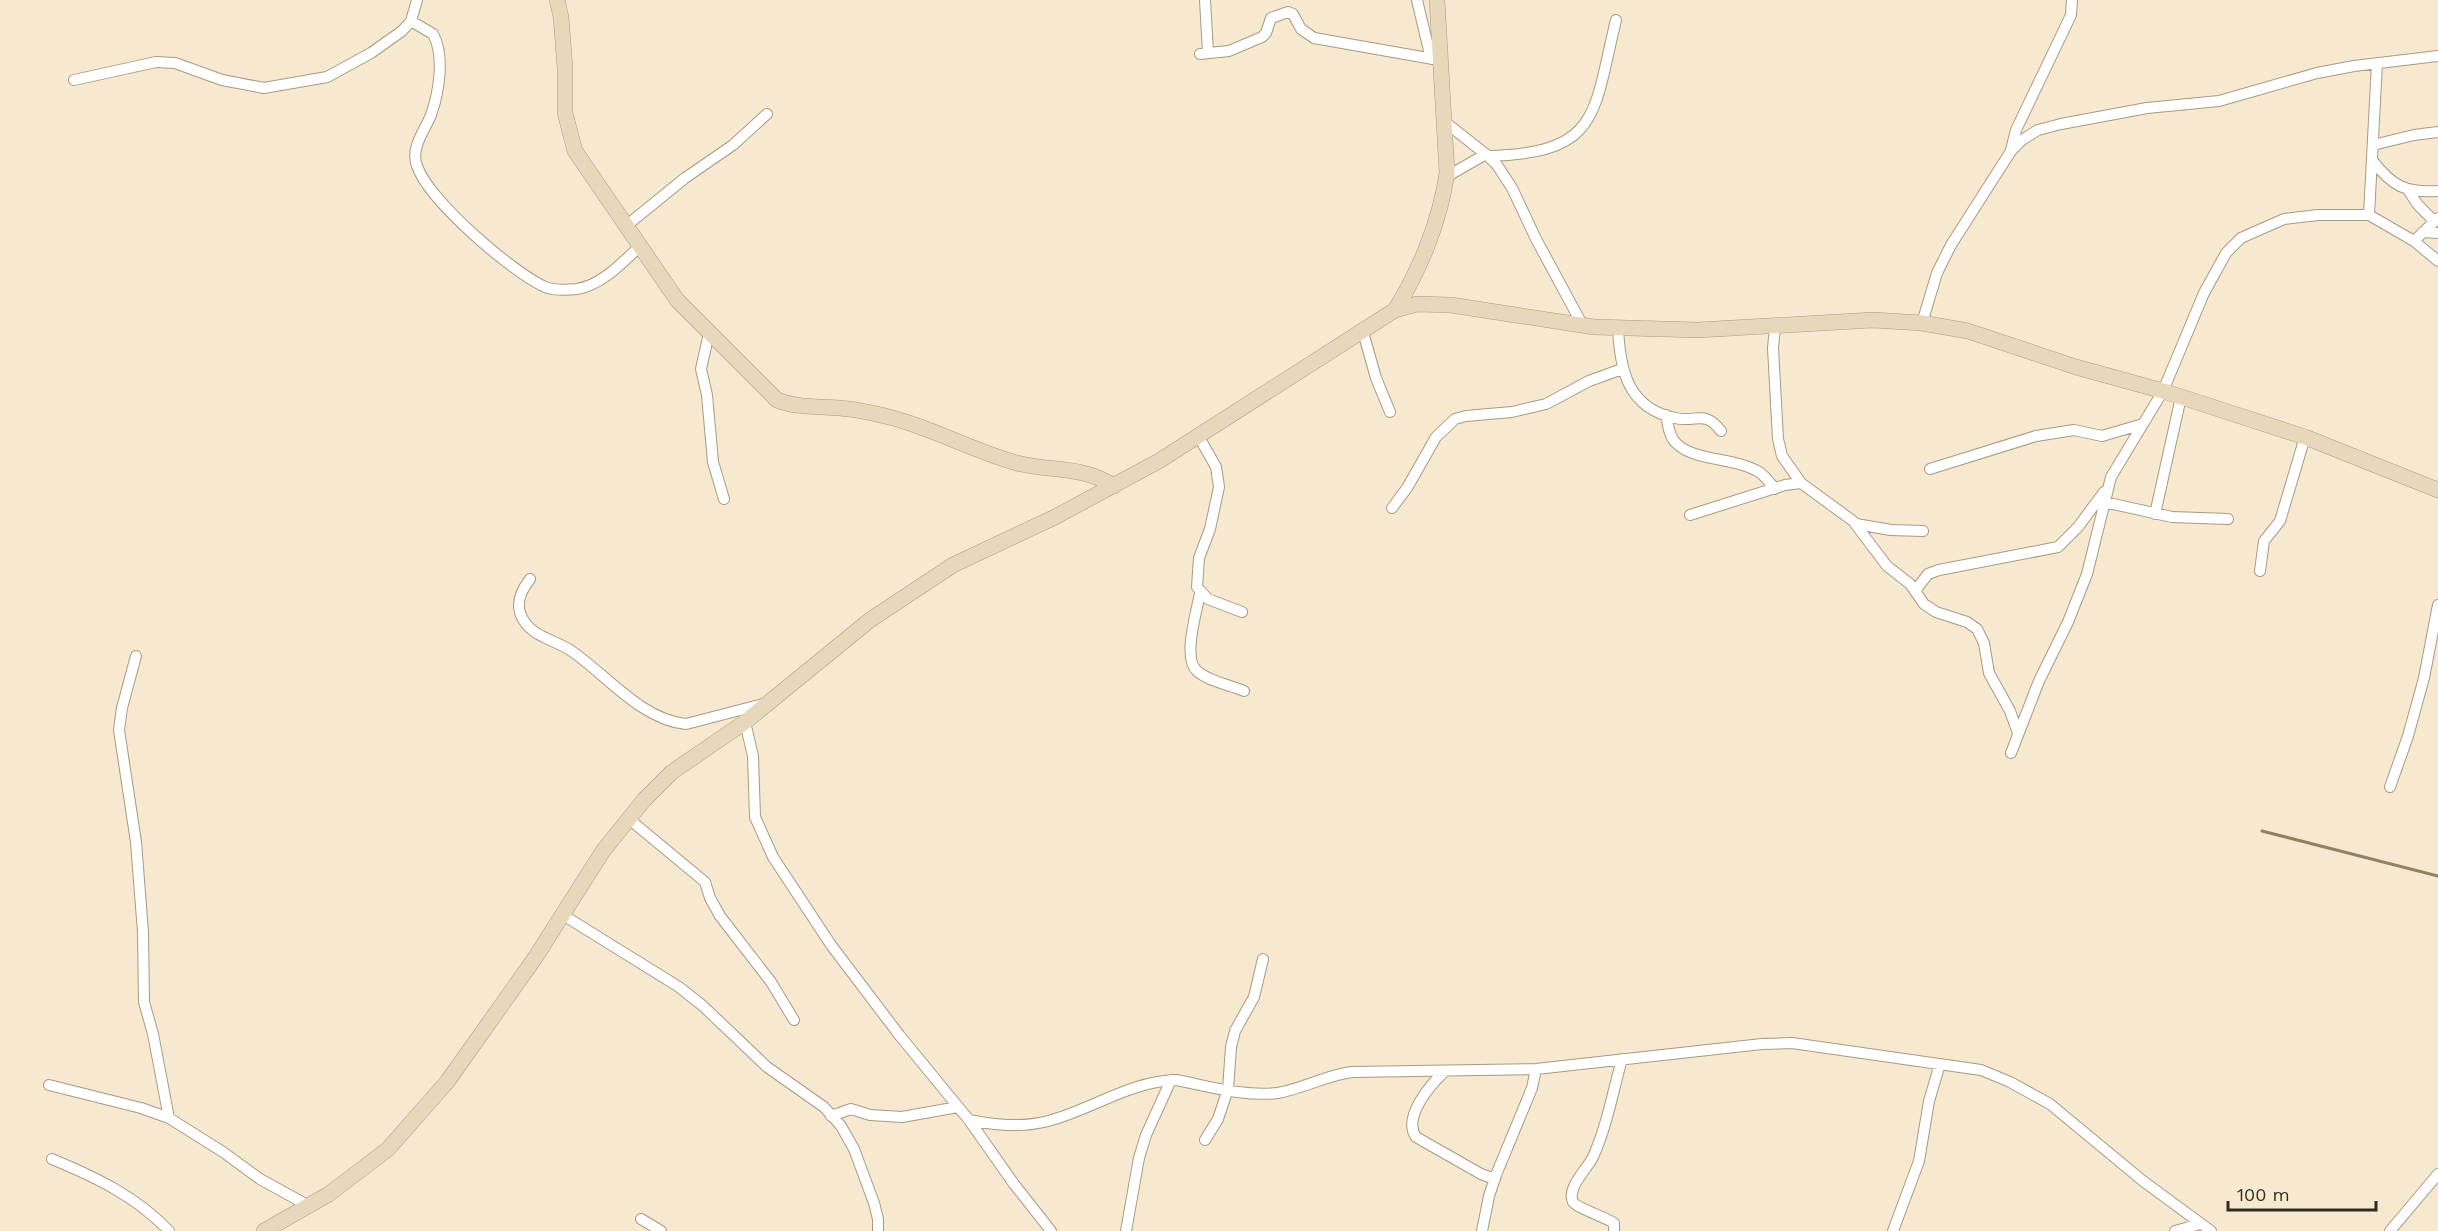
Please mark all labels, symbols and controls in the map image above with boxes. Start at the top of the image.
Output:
scale bar [2228,1174,2376,1212]
text: 100 m [2237,1184,2290,1205]

